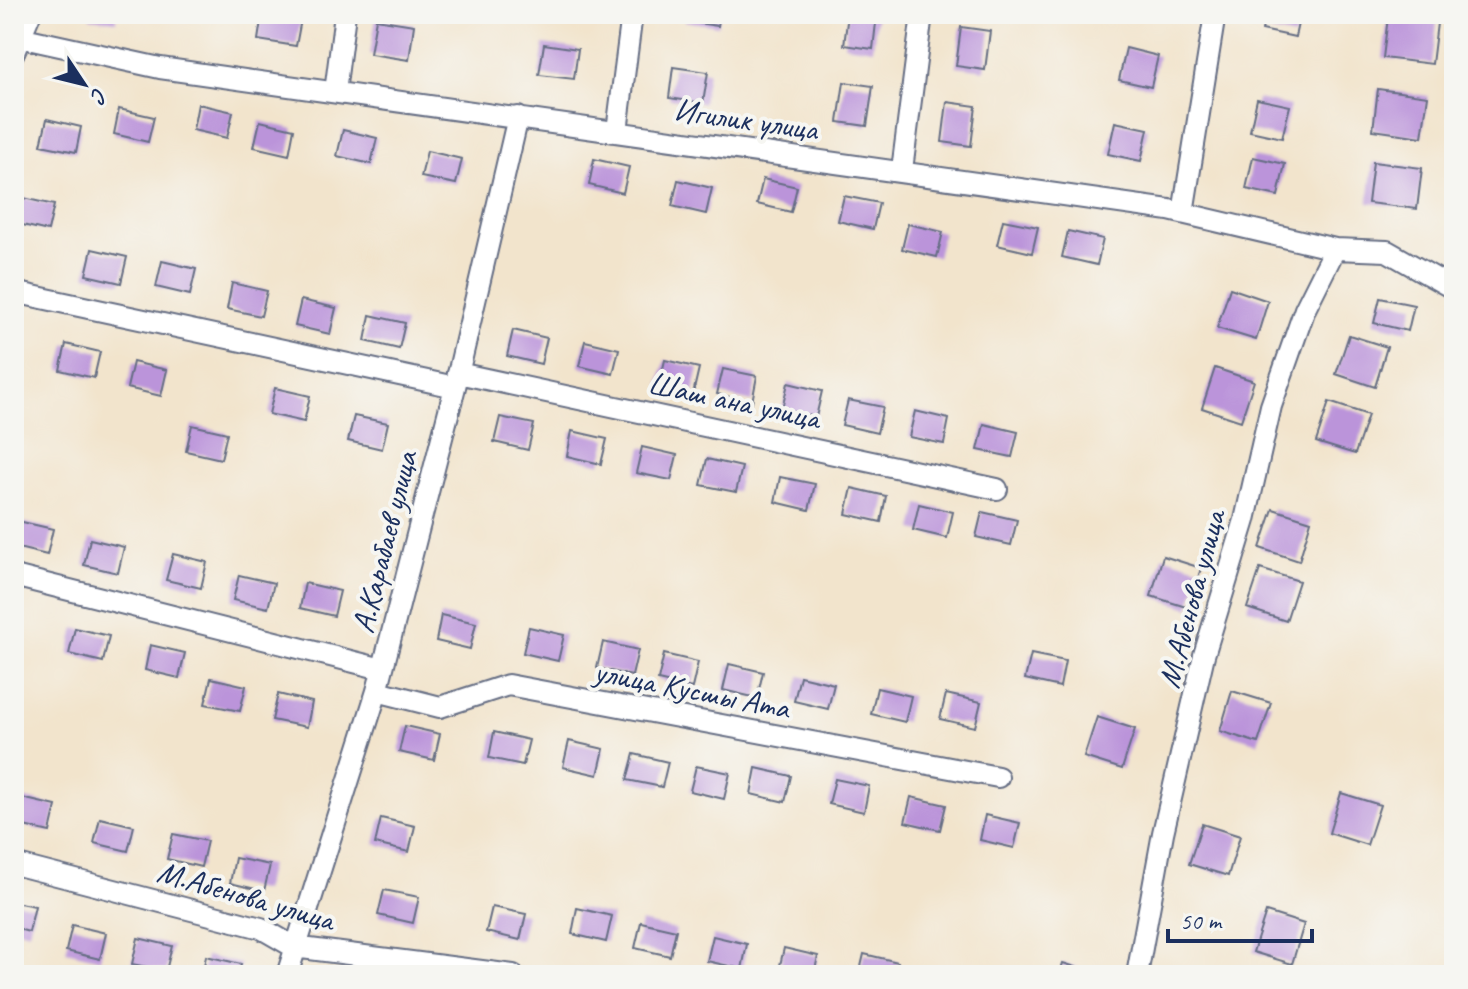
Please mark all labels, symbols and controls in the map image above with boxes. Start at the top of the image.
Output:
north arrow [44,44,124,124]
text: С [83,82,114,110]
street label: Игилик улица [672,89,822,150]
street label: Шаш ана улица [644,362,826,439]
street label: А.Карабаев улица [342,445,427,637]
street label: М.Абенова улица [1148,503,1236,692]
street label: улица Кусшы Ата [589,650,795,729]
street label: М.Абенова улица [153,851,342,941]
scale bar [1168,893,1312,943]
text: 50 m [1180,906,1223,936]

